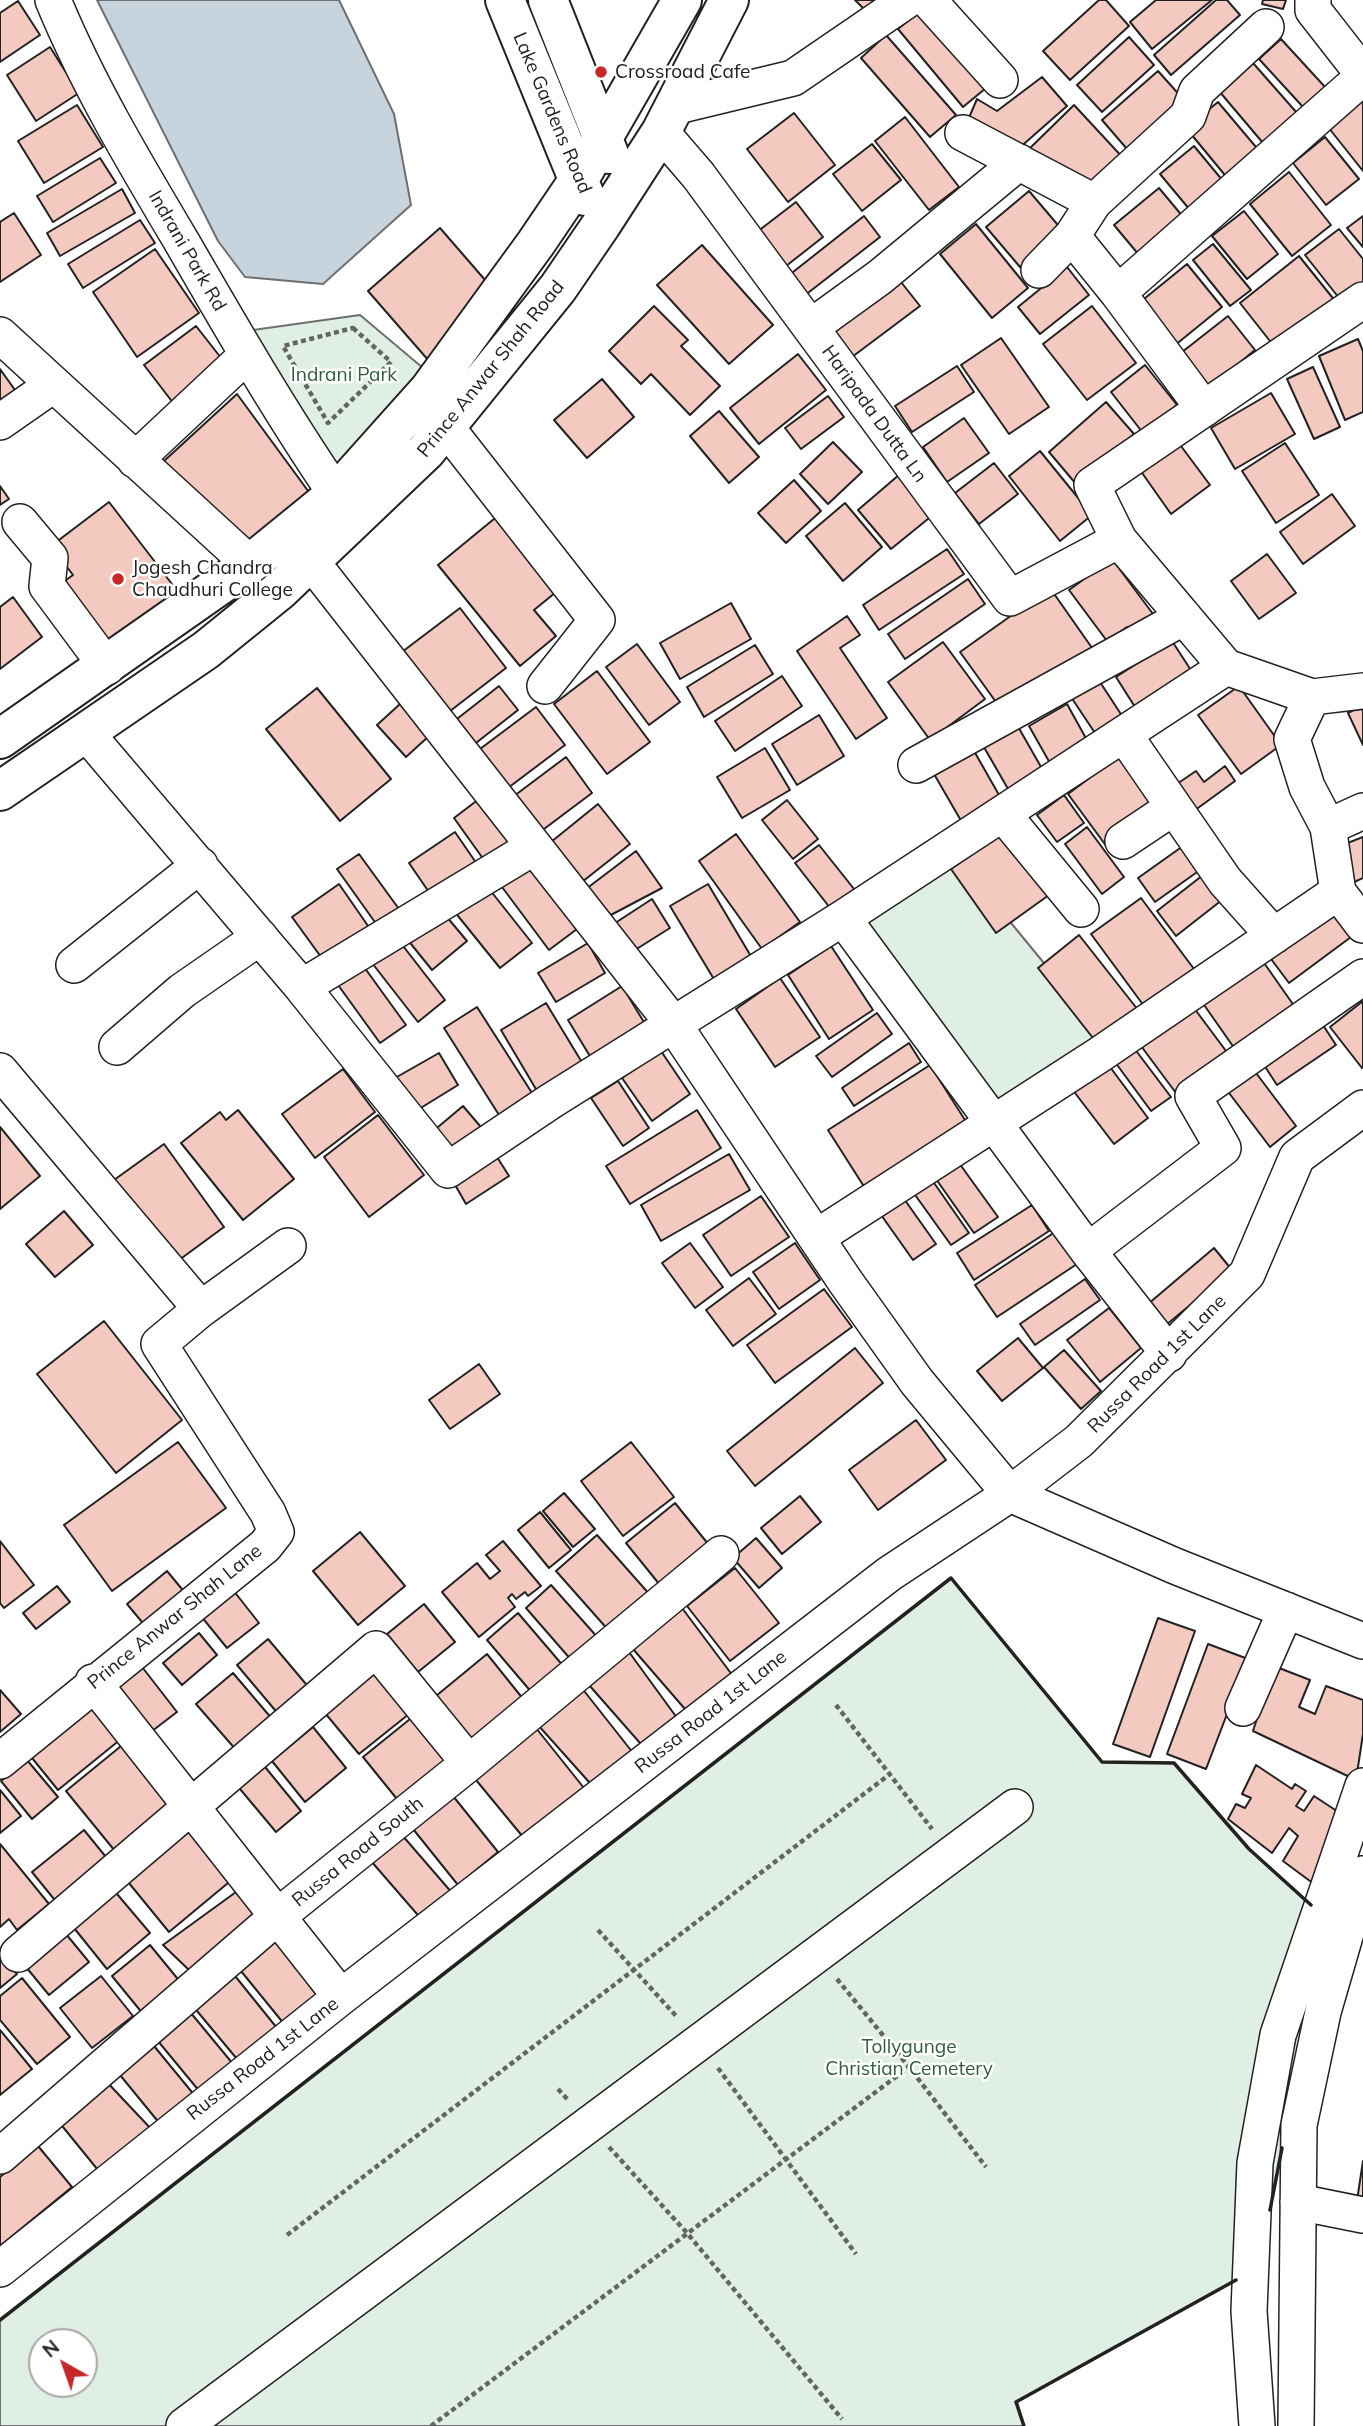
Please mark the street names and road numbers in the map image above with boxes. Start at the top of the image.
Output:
street label: Lake Gardens Road [508,29,596,197]
street label: Indrani Park Rd [143,187,231,315]
street label: Prince Anwar Shah Road [413,276,569,462]
street label: Haripada Dutta Ln [817,341,931,487]
street label: Russa Road 1st Lane [1083,1290,1231,1438]
street label: Prince Anwar Shah Lane [83,1540,267,1694]
street label: Russa Road 1st Lane [631,1646,791,1778]
street label: Russa Road South [288,1792,428,1912]
street label: Russa Road 1st Lane [183,1993,343,2125]

